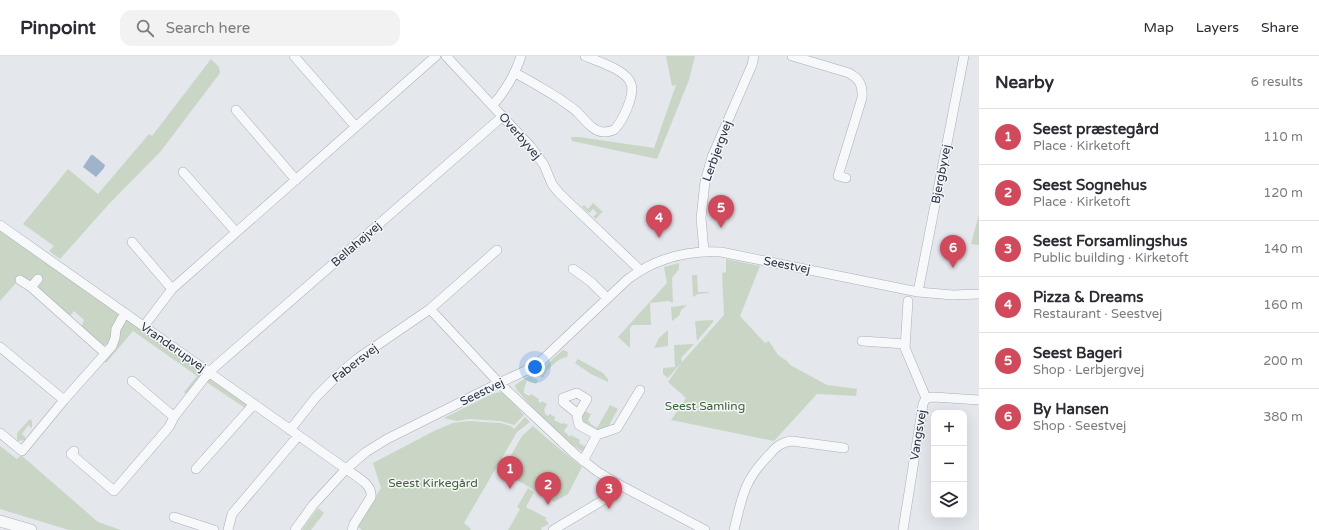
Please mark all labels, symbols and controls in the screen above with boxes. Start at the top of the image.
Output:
search box [120,10,400,46]
text: Pinpoint [20,17,96,39]
icon: search [134,17,156,39]
text: Search here [166,19,250,37]
text: Map [1144,19,1174,36]
text: Layers [1196,19,1239,36]
text: Share [1261,19,1299,36]
text: Nearby [995,72,1054,93]
text: 6 results [1251,74,1303,90]
street label: Overbyvej [496,110,544,162]
street label: Lerbjergvej [700,119,734,183]
text: Seest præstegård [1033,120,1159,138]
text: 1 [1004,129,1012,145]
text: 110 m [1263,129,1303,145]
text: Place · Kirketoft [1033,138,1130,154]
street label: Bjergbyvej [928,143,954,205]
text: Seest Sognehus [1033,176,1147,194]
text: 2 [1004,185,1012,201]
text: 120 m [1263,185,1303,201]
text: Place · Kirketoft [1033,194,1130,210]
pin: 5 [708,195,734,228]
pin: 4 [646,205,672,238]
street label: Bellahøjvej [328,219,384,269]
text: Seest Forsamlingshus [1033,232,1187,250]
pin: 6 [940,235,966,268]
text: 3 [1004,241,1012,257]
text: 140 m [1263,241,1303,257]
text: Public building · Kirketoft [1033,250,1189,266]
street label: Seestvej [762,254,812,276]
text: Pizza & Dreams [1033,288,1143,306]
text: 4 [1004,297,1012,313]
text: 160 m [1263,297,1303,313]
text: Restaurant · Seestvej [1033,306,1162,322]
street label: Vranderupvej [138,319,208,375]
street label: Fabersvej [329,341,381,385]
text: Seest Bageri [1033,344,1122,362]
text: 5 [1004,353,1012,369]
text: 200 m [1263,353,1303,369]
your location [525,357,545,377]
text: Shop · Lerbjergvej [1033,362,1144,378]
street label: Seestvej [458,375,506,409]
park label: Seest Samling [665,399,745,413]
text: By Hansen [1033,400,1109,418]
street label: Vangsvej [907,409,929,461]
text: 6 [1004,409,1012,425]
text: 380 m [1263,409,1303,425]
map controls [931,410,967,518]
button: + [931,410,967,446]
text: Shop · Seestvej [1033,418,1126,434]
button: − [931,446,967,482]
pin: 1 [497,456,523,489]
pin: 2 [535,472,561,505]
park label: Seest Kirkegård [388,476,478,490]
pin: 3 [596,476,622,509]
button: layers [931,482,967,518]

